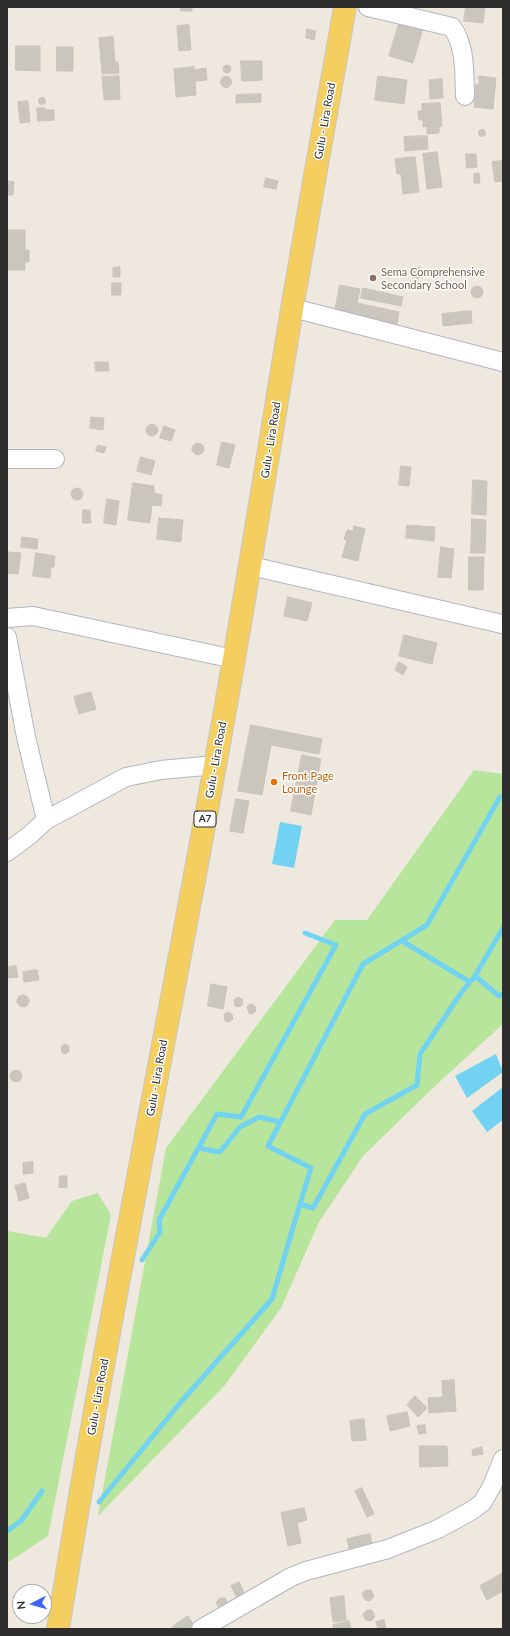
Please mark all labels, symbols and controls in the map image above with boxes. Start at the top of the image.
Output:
street label: Gulu - Lira Road [312,82,338,160]
place label: Sema Comprehensive Secondary School [381,265,485,291]
marker: Sema Comprehensive Secondary School [368,273,378,283]
street label: Gulu - Lira Road [258,401,284,479]
street label: Gulu - Lira Road [203,721,229,799]
place label: Front Page Lounge [282,769,334,795]
marker: Front Page Lounge [269,777,279,787]
road number: A7 [194,811,216,827]
street label: Gulu - Lira Road [144,1039,170,1117]
street label: Gulu - Lira Road [85,1358,111,1436]
north arrow [12,1584,52,1624]
text: N [14,1600,27,1610]

